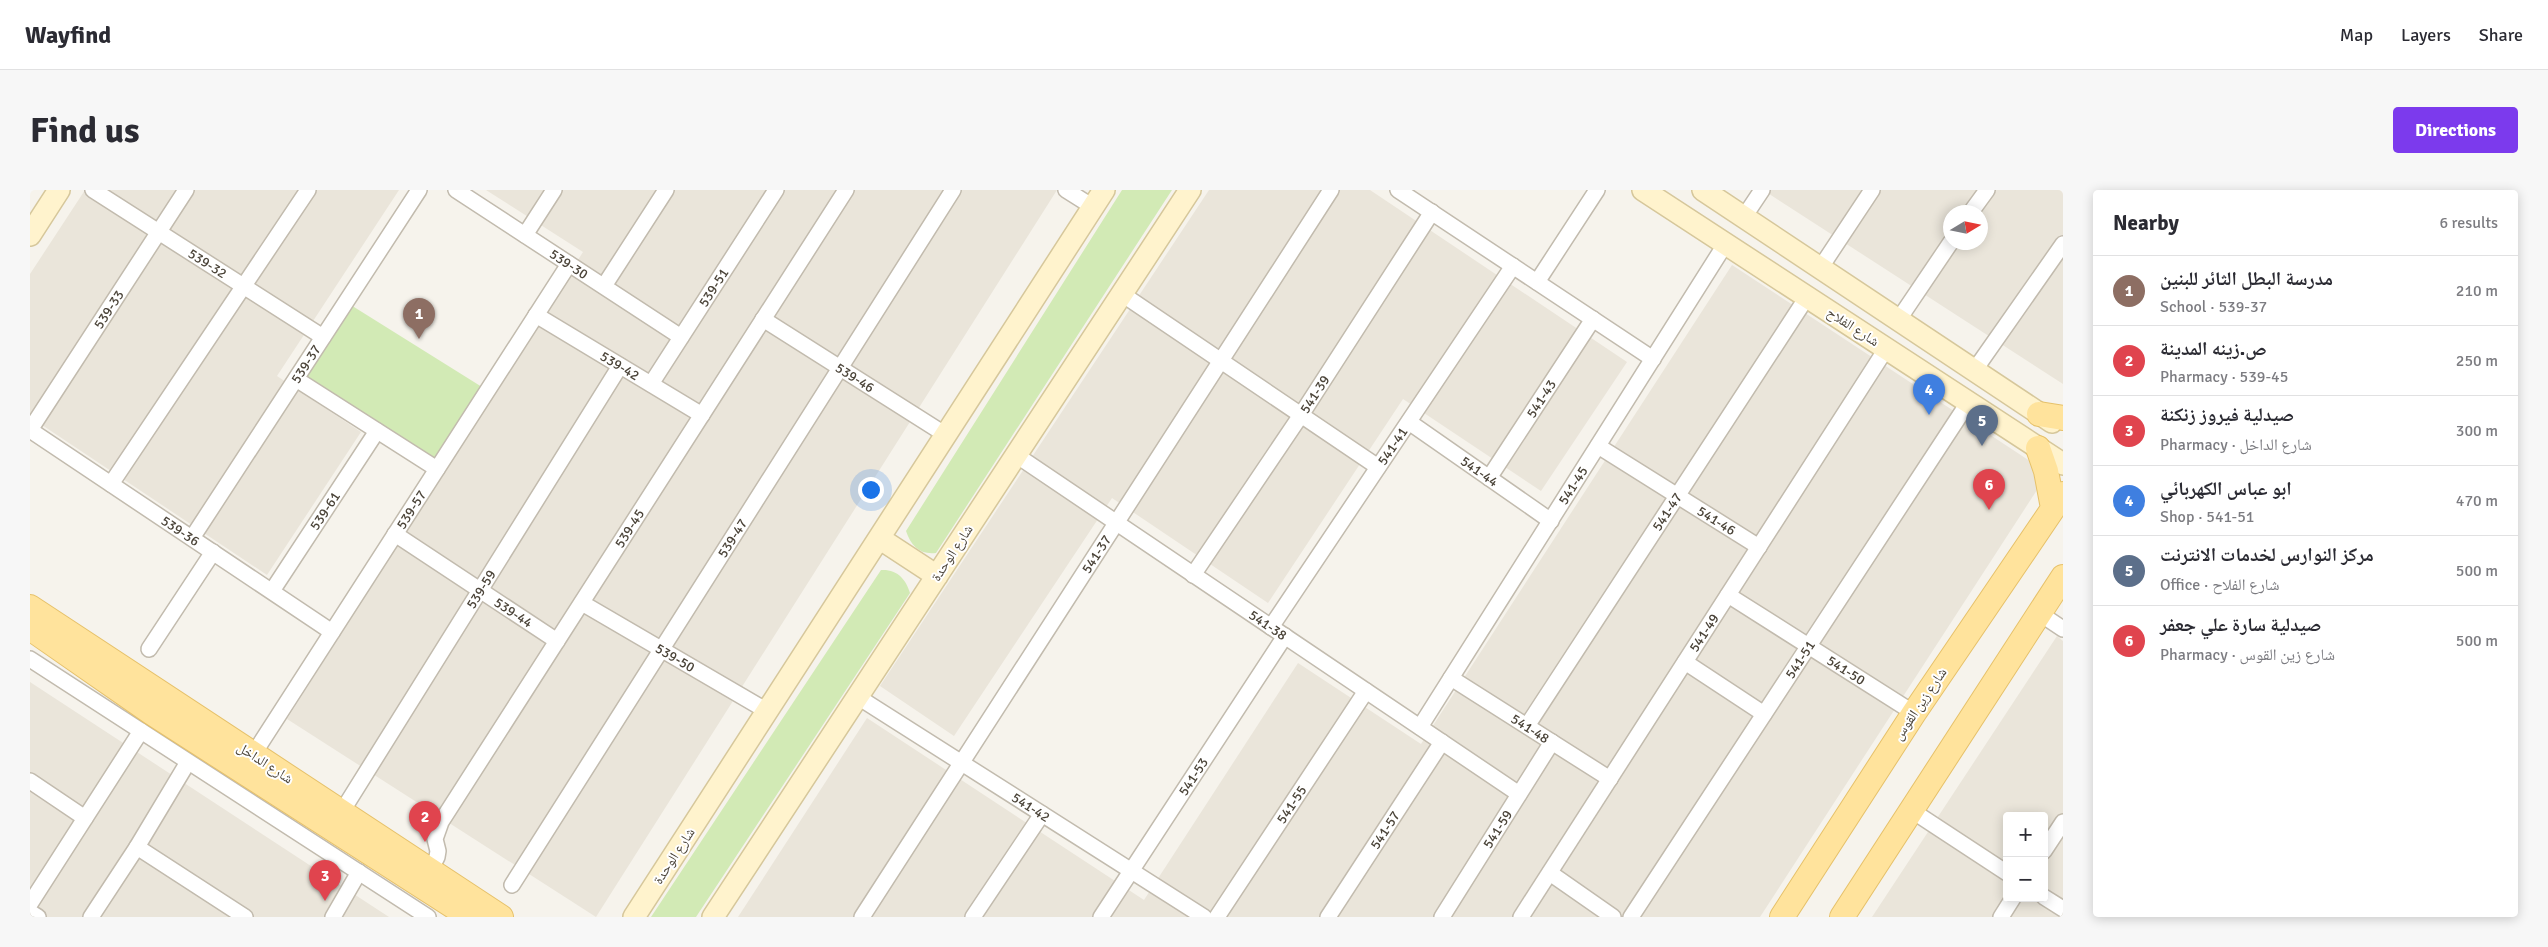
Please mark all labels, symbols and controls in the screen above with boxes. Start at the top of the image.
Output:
text: Wayfind [25,20,111,50]
text: Map [2340,24,2373,46]
text: Layers [2401,24,2451,46]
text: Share [2479,24,2523,46]
button: Directions [2393,107,2518,153]
text: Find us [30,109,140,152]
north arrow [1943,205,1988,250]
text: Nearby [2113,210,2179,236]
text: 6 results [2439,213,2498,233]
street label: 539-32 [185,245,230,282]
street label: 539-30 [546,245,592,283]
street label: 539-51 [695,265,732,310]
text: مدرسة البطل الثائر للبنين [2160,267,2333,291]
text: 1 [2125,281,2133,301]
text: 210 m [2456,281,2498,301]
street label: 539-33 [90,287,127,332]
text: School · 539-37 [2160,297,2267,317]
pin: 1 [403,298,435,339]
street label: شارع الفلاح [1823,304,1882,351]
text: ص.زينه المدينة [2160,337,2267,361]
street label: 539-37 [287,341,324,386]
street label: 539-42 [597,347,643,384]
text: 2 [2125,351,2133,371]
text: 250 m [2456,351,2498,371]
street label: 539-46 [832,359,878,396]
text: Pharmacy · 539-45 [2160,367,2288,387]
street label: 541-39 [1296,372,1333,416]
pin: 4 [1913,374,1945,415]
street label: 541-43 [1522,376,1560,421]
text: صيدلية فيروز زنكنة [2160,403,2294,427]
pin: 5 [1966,405,1998,446]
text: 3 [2125,421,2133,441]
text: 300 m [2456,421,2498,441]
street label: 541-41 [1374,424,1411,468]
text: Pharmacy · شارع الداخل [2160,435,2312,455]
street label: 541-44 [1457,452,1502,490]
street label: 541-45 [1554,463,1591,508]
pin: 6 [1973,469,2005,510]
your location [858,477,884,503]
text: ابو عباس الكهربائي [2160,477,2292,501]
street label: 539-57 [392,487,430,532]
street label: 539-61 [306,488,343,533]
street label: 541-47 [1648,489,1686,534]
text: 4 [2125,491,2133,511]
text: 470 m [2456,491,2498,511]
street label: 541-46 [1694,502,1739,539]
street label: 539-45 [611,506,648,551]
text: Shop · 541-51 [2160,507,2254,527]
street label: 539-36 [158,512,203,550]
street label: 539-47 [714,515,751,561]
street label: شارع الوحدة [927,522,977,585]
street label: 541-37 [1078,532,1115,576]
text: مركز النوارس لخدمات الانترنت [2160,543,2374,567]
text: 5 [2125,561,2133,581]
text: 500 m [2456,561,2498,581]
street label: 539-59 [462,566,499,612]
text: Office · شارع الفلاح [2160,575,2279,595]
street label: 539-44 [491,593,536,631]
street label: 541-38 [1246,606,1290,644]
street label: 541-49 [1685,610,1722,655]
text: صيدلية سارة علي جعفر [2160,613,2321,637]
text: 6 [2125,631,2133,651]
text: 500 m [2456,631,2498,651]
street label: 541-51 [1781,637,1819,682]
street label: 539-50 [653,639,698,676]
text: Pharmacy · شارع زين القوس [2160,645,2335,665]
street label: 541-50 [1824,652,1869,688]
street label: شارع زين القوس [1890,665,1951,744]
street label: 541-48 [1508,710,1553,747]
street label: شارع الداخل [233,739,296,788]
street label: 541-53 [1174,754,1212,799]
street label: 541-55 [1273,782,1310,827]
street label: 541-42 [1009,789,1053,825]
pin: 2 [409,801,441,842]
street label: 541-59 [1479,807,1516,851]
street label: 541-57 [1366,808,1403,852]
map controls [2003,812,2048,902]
button: + [2003,812,2048,857]
street label: شارع الوحدة [649,825,699,888]
button: − [2003,857,2048,902]
pin: 3 [309,860,341,901]

